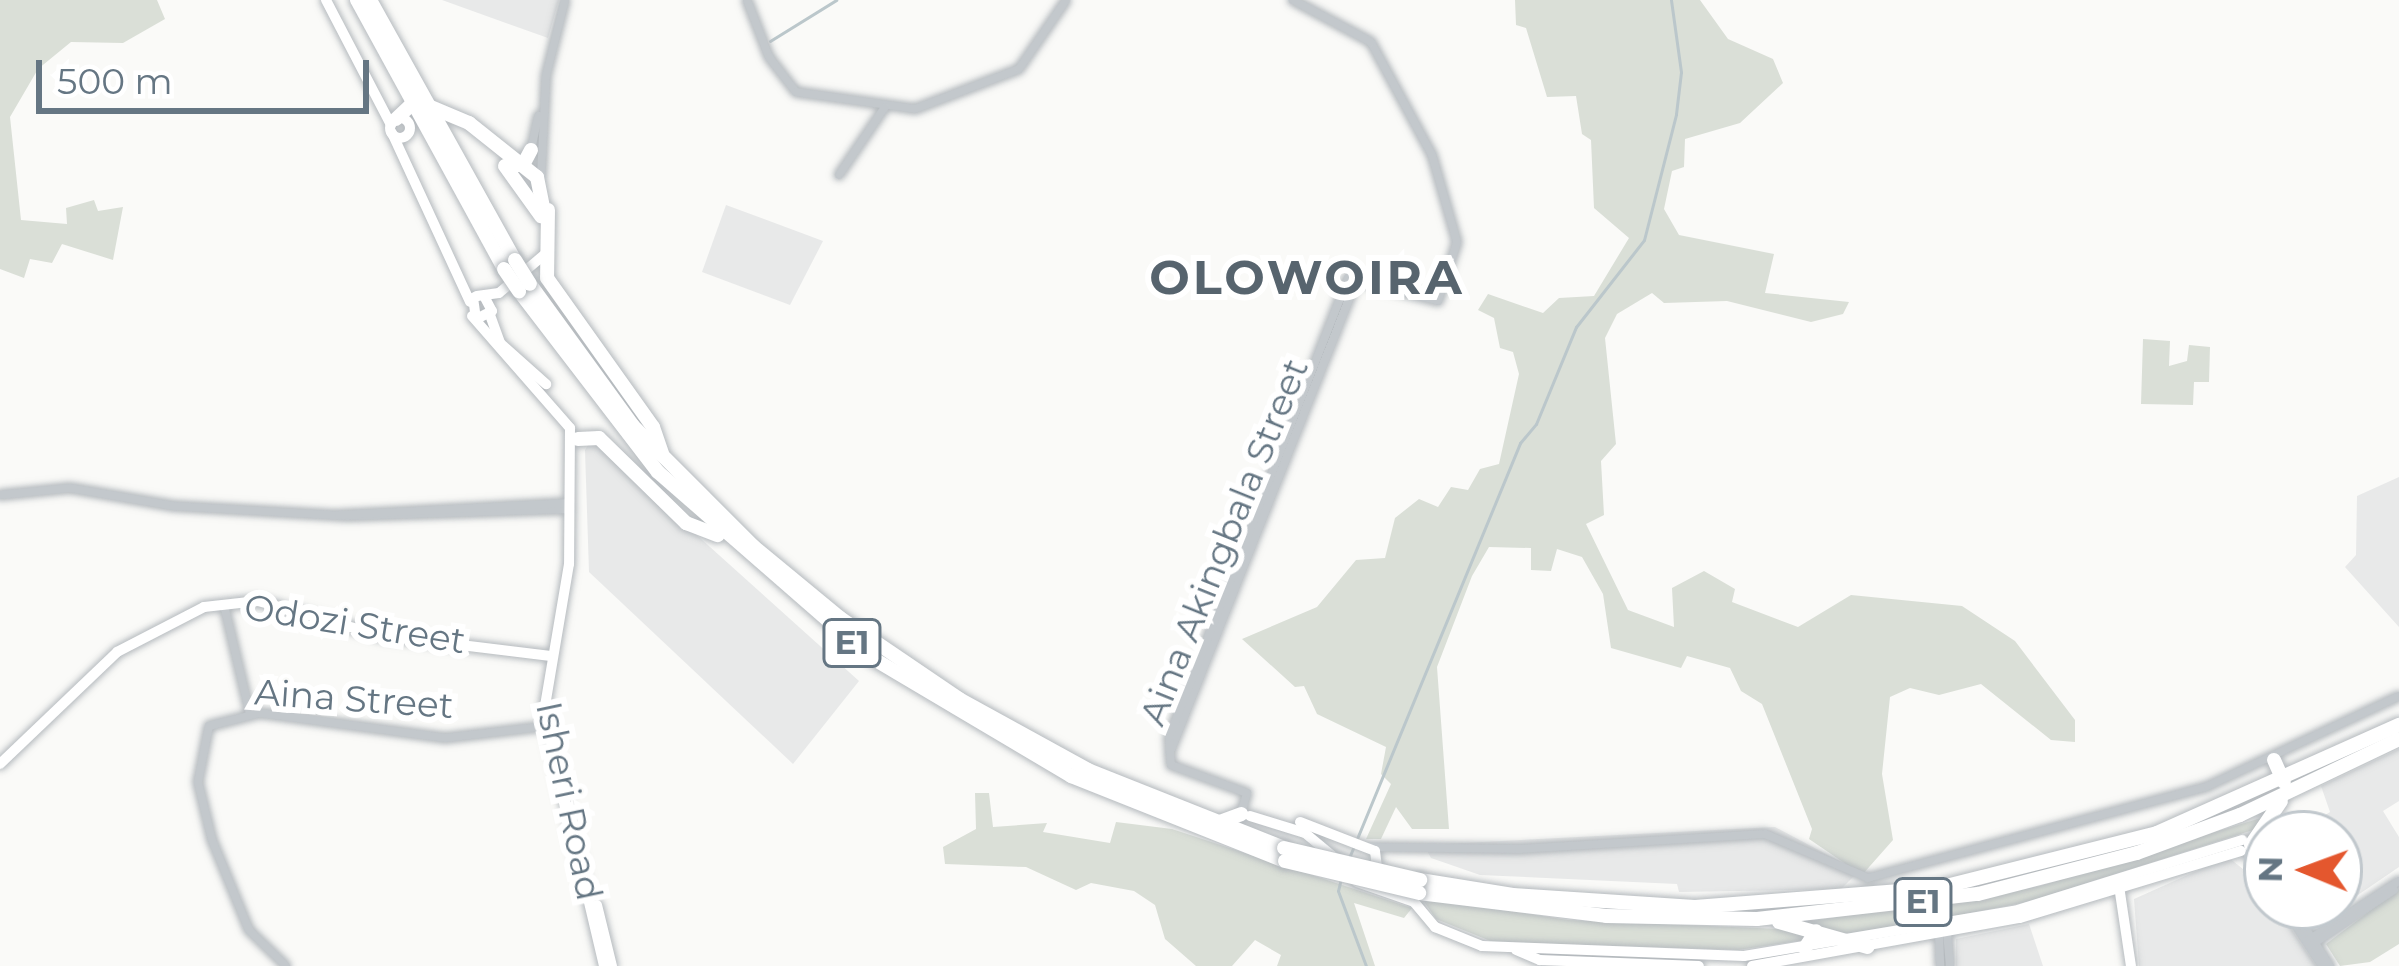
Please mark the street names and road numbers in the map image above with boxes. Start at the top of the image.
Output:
street label: Aina Akingbala Street [1131,353,1317,731]
street label: Odozi Street [241,585,469,663]
road number: E1 [822,616,882,670]
street label: Aina Street [253,670,455,728]
street label: Isheri Road [527,698,611,904]
road number: E1 [1893,875,1953,929]

